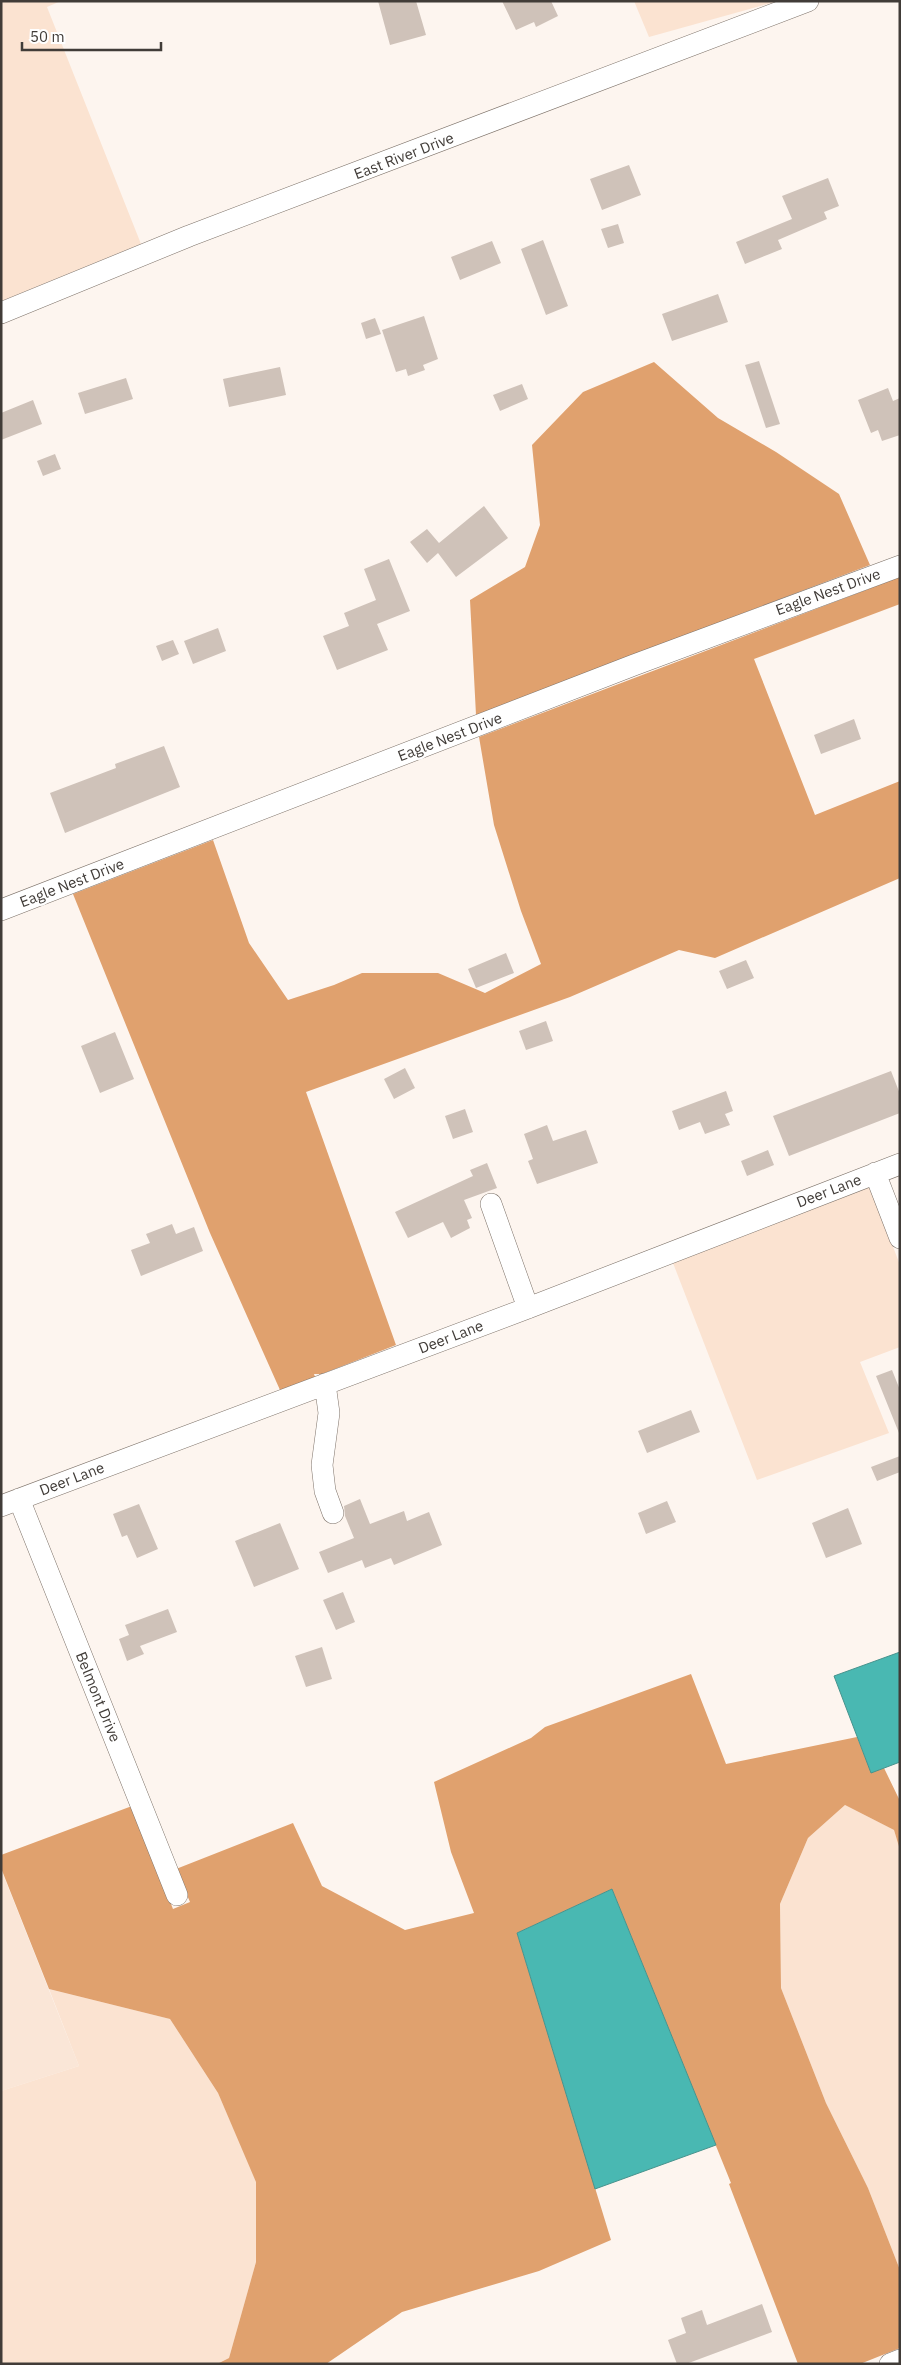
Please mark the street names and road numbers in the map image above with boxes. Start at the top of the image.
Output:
street label: East River Drive [351,128,456,183]
street label: Eagle Nest Drive [773,564,883,619]
street label: Eagle Nest Drive [395,708,505,765]
street label: Eagle Nest Drive [17,854,127,911]
street label: Deer Lane [794,1170,864,1212]
street label: Deer Lane [416,1316,486,1358]
street label: Deer Lane [37,1458,107,1500]
street label: Belmont Drive [72,1649,125,1745]

